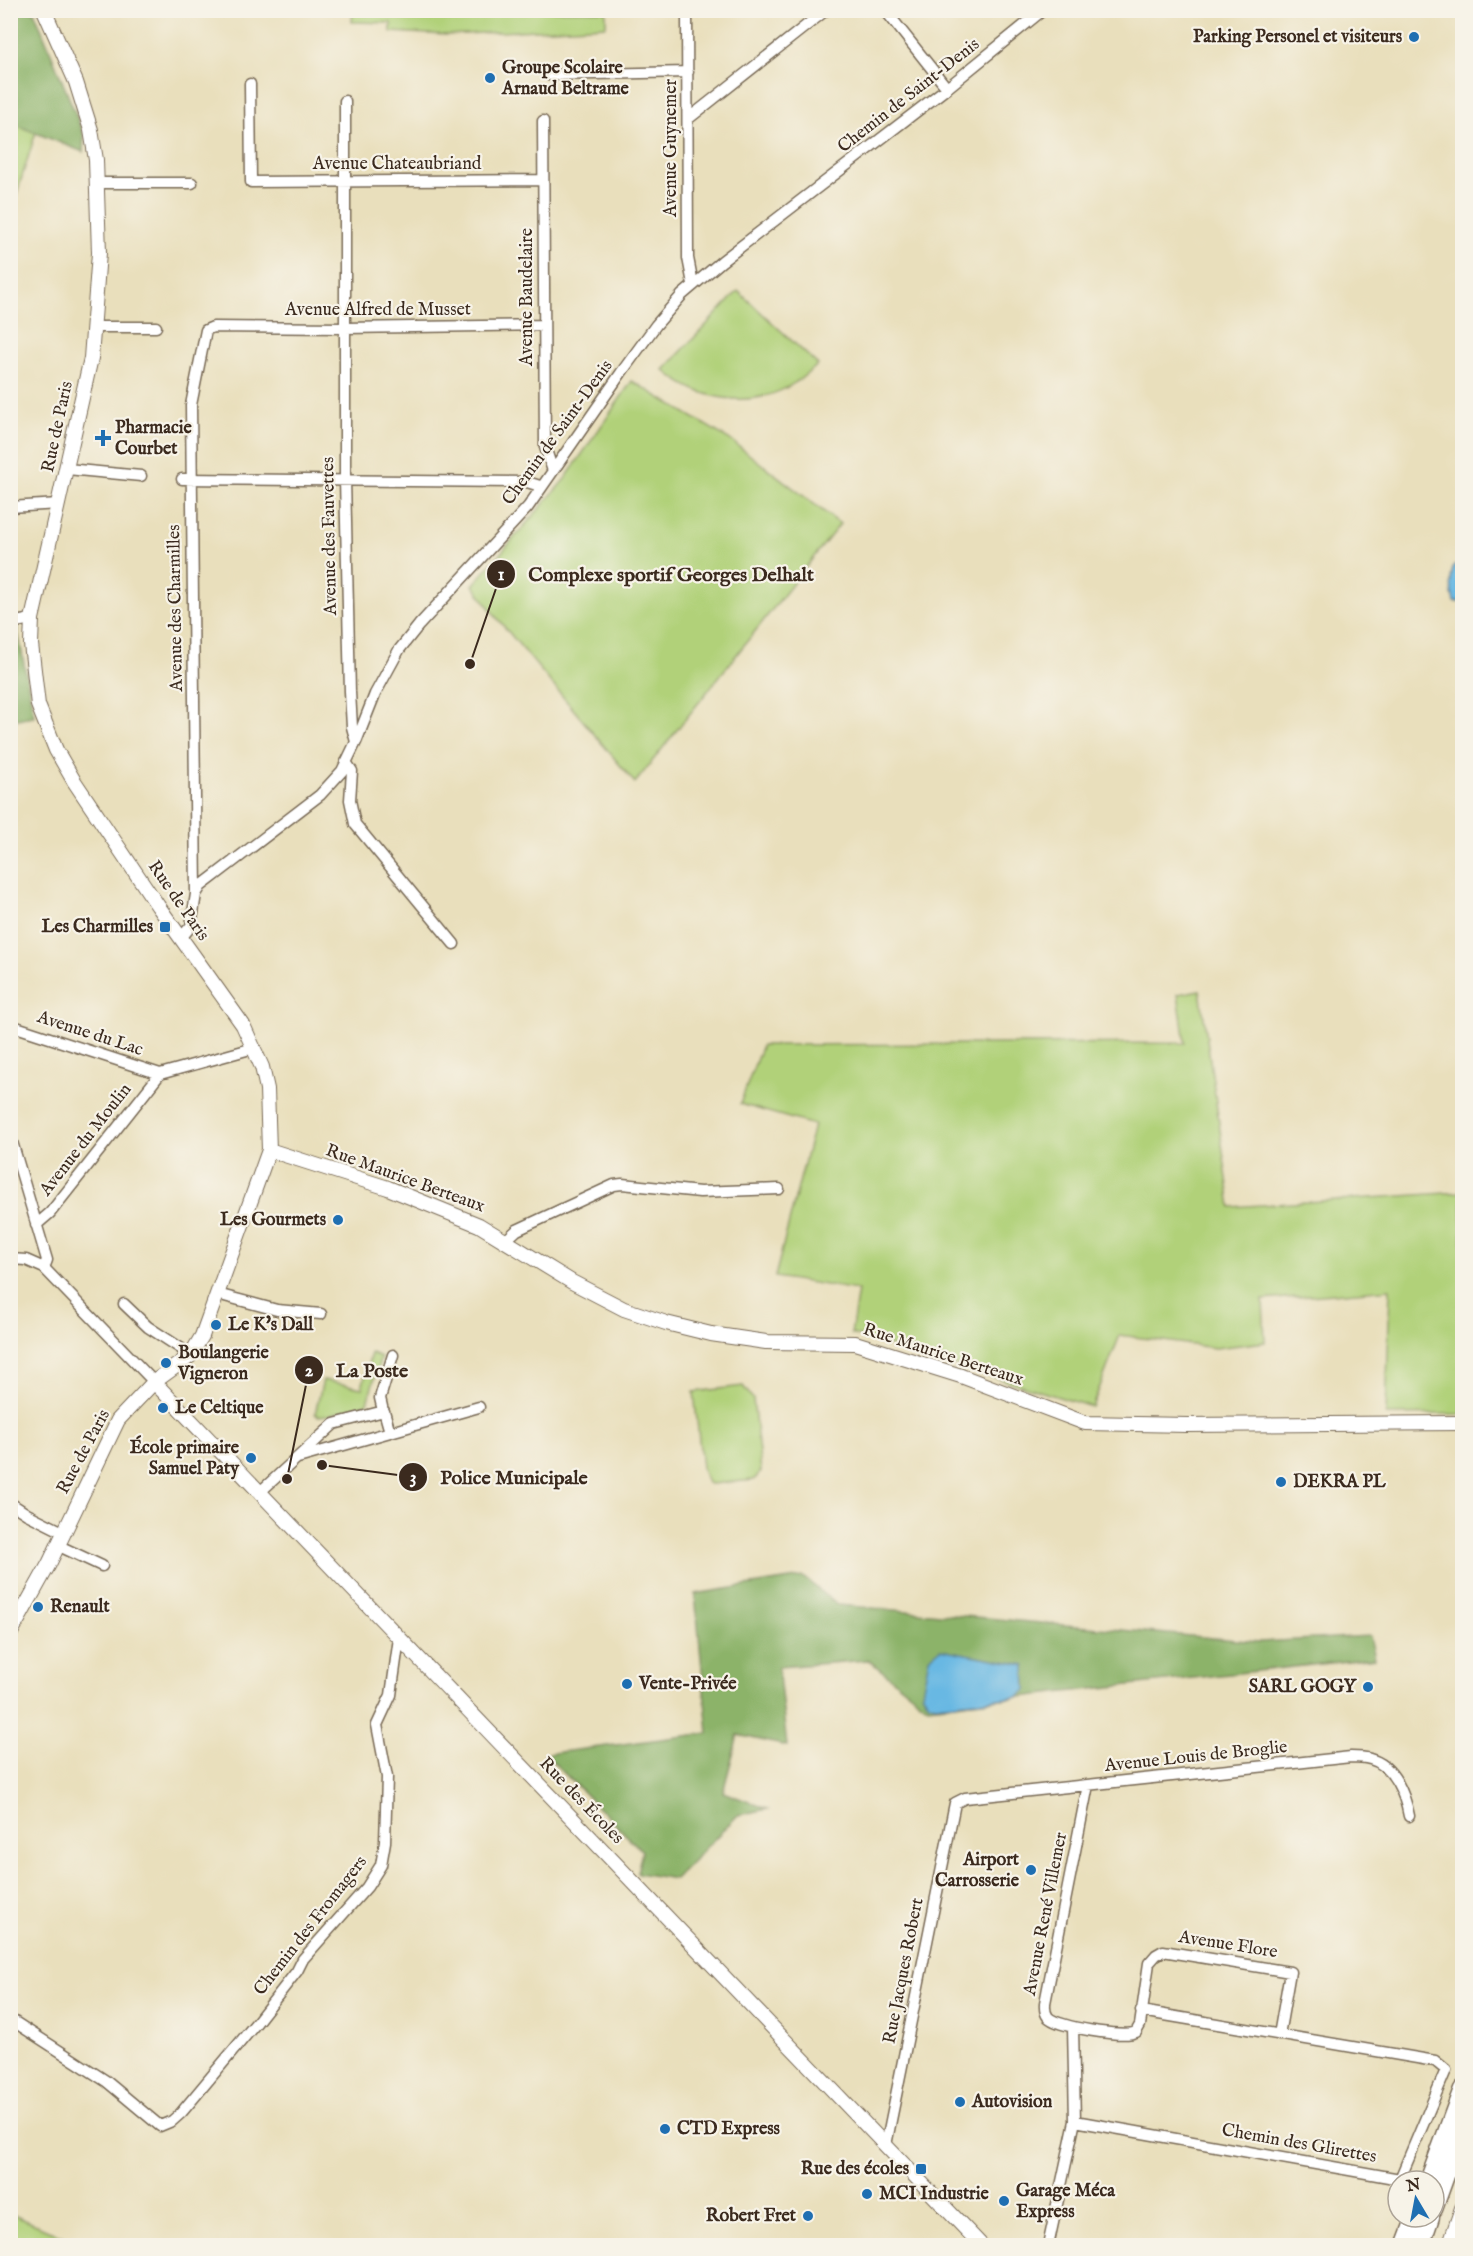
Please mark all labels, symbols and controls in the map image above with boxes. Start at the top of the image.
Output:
place label: Parking Personel et visiteurs [1193,26,1403,49]
marker: Parking Personel et visiteurs [1407,30,1421,44]
street label: Chemin de Saint-Denis [833,33,985,159]
place label: Groupe Scolaire Arnaud Beltrame [501,57,630,101]
marker: Groupe Scolaire Arnaud Beltrame [483,71,497,85]
street label: Avenue Guynemer [660,79,683,218]
street label: Avenue Chateaubriand [312,153,482,176]
street label: Avenue Baudelaire [516,228,539,367]
street label: Avenue Alfred de Musset [284,299,471,322]
street label: Chemin de Saint-Denis [498,356,618,510]
street label: Rue de Paris [37,379,79,475]
place label: Pharmacie Courbet [115,417,193,461]
marker: Pharmacie Courbet [96,431,110,445]
street label: Avenue des Fauvettes [317,457,343,616]
street label: Avenue des Charmilles [163,524,189,693]
callout: Complexe sportif Georges Delhalt [486,555,826,593]
text: Complexe sportif Georges Delhalt [528,563,814,588]
text: 1 [498,564,505,587]
street label: Rue de Paris [142,856,214,946]
place label: Les Charmilles [42,916,154,939]
marker: Les Charmilles [158,920,172,934]
street label: Avenue du Lac [33,1006,146,1062]
street label: Avenue du Moulin [34,1079,137,1202]
street label: Rue Maurice Berteaux [322,1140,488,1219]
place label: Les Gourmets [220,1209,327,1232]
marker: Les Gourmets [331,1213,345,1227]
place label: Le K's Dall [228,1314,314,1337]
marker: Le K's Dall [209,1318,223,1332]
street label: Rue Maurice Berteaux [860,1318,1026,1392]
place label: Boulangerie Vigneron [177,1342,270,1386]
callout: La Poste [294,1351,420,1389]
marker: Boulangerie Vigneron [159,1356,173,1370]
text: La Poste [336,1359,409,1384]
text: 2 [305,1360,314,1383]
place label: Le Celtique [175,1397,264,1420]
marker: Le Celtique [156,1401,170,1415]
street label: Rue de Paris [52,1406,116,1498]
place label: École primaire Samuel Paty [130,1435,240,1481]
marker: École primaire Samuel Paty [244,1451,258,1465]
callout: Police Municipale [398,1458,600,1496]
text: Police Municipale [440,1466,589,1491]
text: 3 [410,1467,416,1490]
place label: DEKRA PL [1293,1471,1387,1494]
marker: DEKRA PL [1274,1475,1288,1489]
place label: Renault [50,1596,110,1619]
marker: Renault [31,1600,45,1614]
place label: Vente-Privée [638,1673,737,1696]
place label: SARL GOGY [1249,1676,1358,1699]
marker: Vente-Privée [620,1677,634,1691]
marker: SARL GOGY [1361,1680,1375,1694]
street label: Avenue Louis de Broglie [1102,1736,1289,1778]
street label: Rue des Écoles [534,1751,630,1849]
street label: Avenue René Villemer [1019,1830,1073,1999]
place label: Airport Carrosserie [935,1849,1020,1893]
street label: Chemin des Fromagers [249,1851,373,2001]
marker: Airport Carrosserie [1024,1863,1038,1877]
street label: Rue Jacques Robert [879,1896,929,2046]
street label: Avenue Flore [1176,1926,1279,1964]
place label: Autovision [971,2091,1053,2114]
marker: Autovision [953,2095,967,2109]
place label: CTD Express [677,2118,780,2141]
street label: Chemin des Glirettes [1220,2119,1378,2169]
marker: CTD Express [658,2122,672,2136]
place label: Rue des écoles [801,2158,910,2181]
marker: Rue des écoles [914,2162,928,2176]
north arrow [1386,2169,1446,2229]
text: N [1404,2175,1422,2197]
place label: Garage Méca Express [1016,2180,1116,2224]
place label: MCI Industrie [879,2183,989,2206]
marker: MCI Industrie [860,2187,874,2201]
marker: Garage Méca Express [997,2194,1011,2208]
place label: Robert Fret [706,2205,797,2228]
marker: Robert Fret [801,2209,815,2223]

